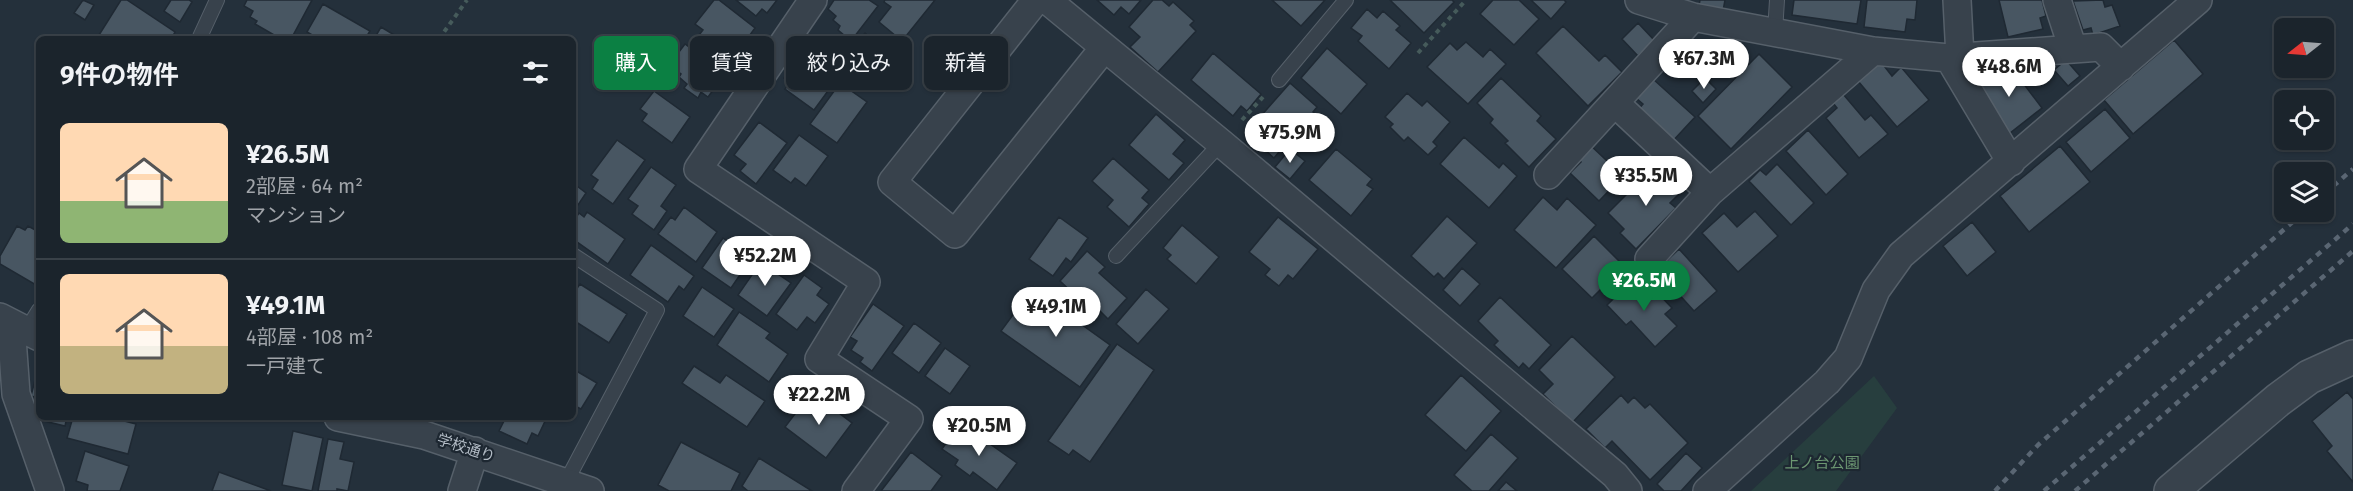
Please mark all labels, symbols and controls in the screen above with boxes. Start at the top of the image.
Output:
north arrow [2274,18,2334,78]
map controls [2274,18,2334,222]
chip: 購入 [594,36,678,90]
chip: 賃貸 [690,36,774,90]
chip: 絞り込み [786,36,912,90]
chip: 新着 [924,36,1008,90]
pin: ¥67.3M [1655,39,1753,90]
text: ¥67.3M [1673,46,1735,70]
pin: ¥48.6M [1960,47,2058,98]
text: ¥48.6M [1976,54,2042,78]
icon: filters [519,56,552,89]
text: 9件の物件 [60,60,179,91]
button: locate [2274,90,2334,150]
pin: ¥75.9M [1241,113,1339,164]
text: ¥75.9M [1259,120,1321,144]
text: ¥26.5M [246,139,329,170]
icon: home [108,147,180,219]
pin: ¥35.5M [1597,156,1695,207]
button: layers [2274,162,2334,222]
text: ¥35.5M [1614,163,1678,187]
text: 2部屋 · 64 m² [246,174,363,198]
text: マンション [246,203,346,227]
pin: ¥52.2M [716,236,814,287]
text: ¥52.2M [734,243,796,267]
pin: ¥26.5M [1595,261,1693,312]
text: ¥26.5M [1612,268,1676,292]
pin: ¥49.1M [1007,287,1105,338]
text: ¥49.1M [246,290,325,321]
text: ¥49.1M [1026,294,1086,318]
icon: home [108,298,180,370]
text: 4部屋 · 108 m² [246,325,373,349]
text: 一戸建て [246,354,326,378]
pin: ¥22.2M [770,375,868,426]
text: ¥22.2M [788,382,850,406]
pin: ¥20.5M [930,406,1028,457]
text: ¥20.5M [947,413,1011,437]
street label: 学校通り [435,430,497,466]
park label: 上ノ台公園 [1784,454,1860,472]

